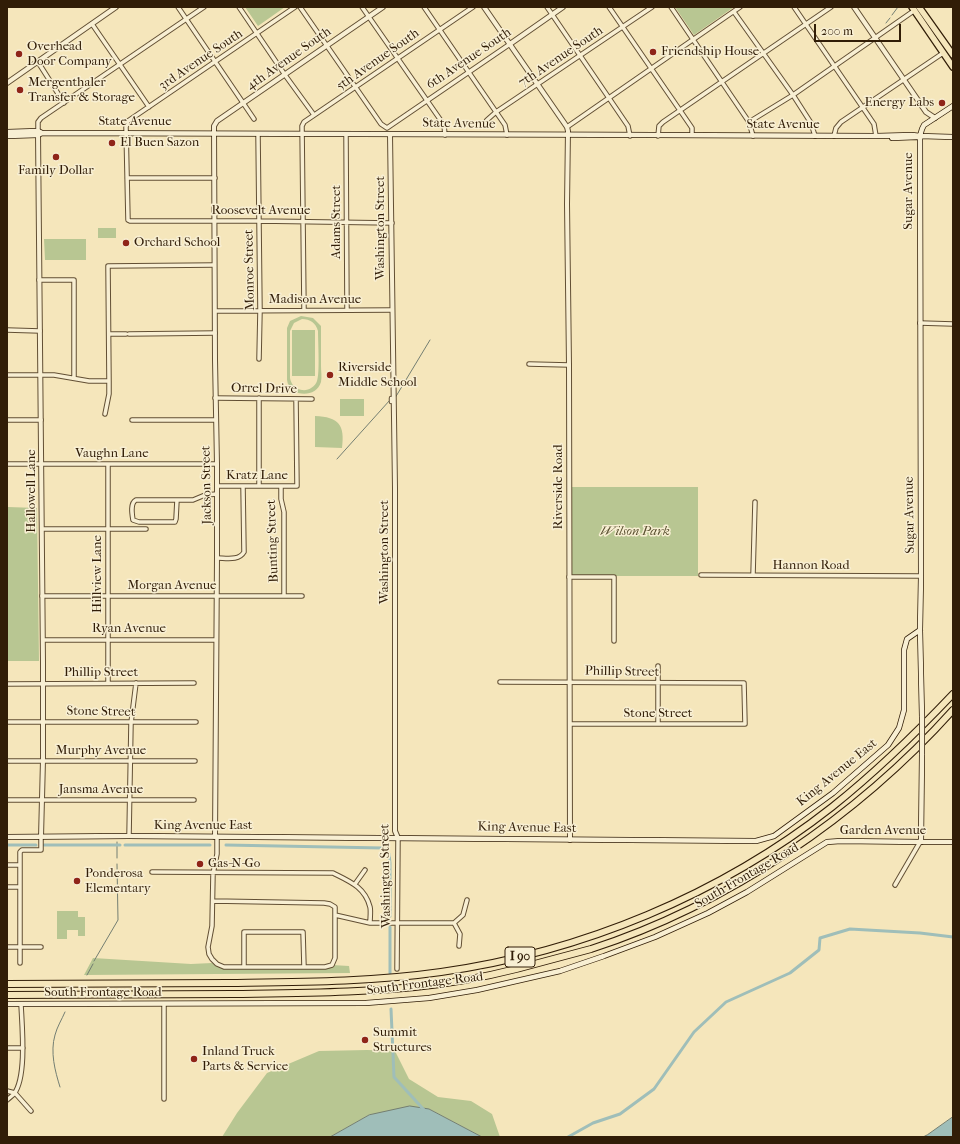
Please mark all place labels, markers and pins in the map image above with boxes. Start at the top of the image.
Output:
place label: Overhead Door Company [27,39,112,70]
place label: Friendship House [661,44,759,60]
marker: Friendship House [648,47,658,57]
marker: Overhead Door Company [14,49,24,59]
place label: Mergenthaler Transfer & Storage [28,75,135,106]
marker: Mergenthaler Transfer & Storage [15,85,25,95]
place label: Energy Labs [864,95,934,111]
marker: Energy Labs [937,98,947,108]
place label: El Buen Sazon [120,135,199,151]
marker: El Buen Sazon [107,138,117,148]
marker: Family Dollar [51,152,61,162]
place label: Family Dollar [18,163,94,179]
place label: Orchard School [134,235,220,251]
marker: Orchard School [121,238,131,248]
place label: Riverside Middle School [338,360,417,391]
marker: Riverside Middle School [325,370,335,380]
place label: Gas-N-Go [208,856,260,872]
marker: Gas-N-Go [195,859,205,869]
place label: Ponderosa Elementary [85,866,151,897]
marker: Ponderosa Elementary [72,876,82,886]
place label: Summit Structures [373,1025,432,1056]
marker: Summit Structures [360,1035,370,1045]
place label: Inland Truck Parts & Service [202,1044,288,1075]
marker: Inland Truck Parts & Service [189,1054,199,1064]

